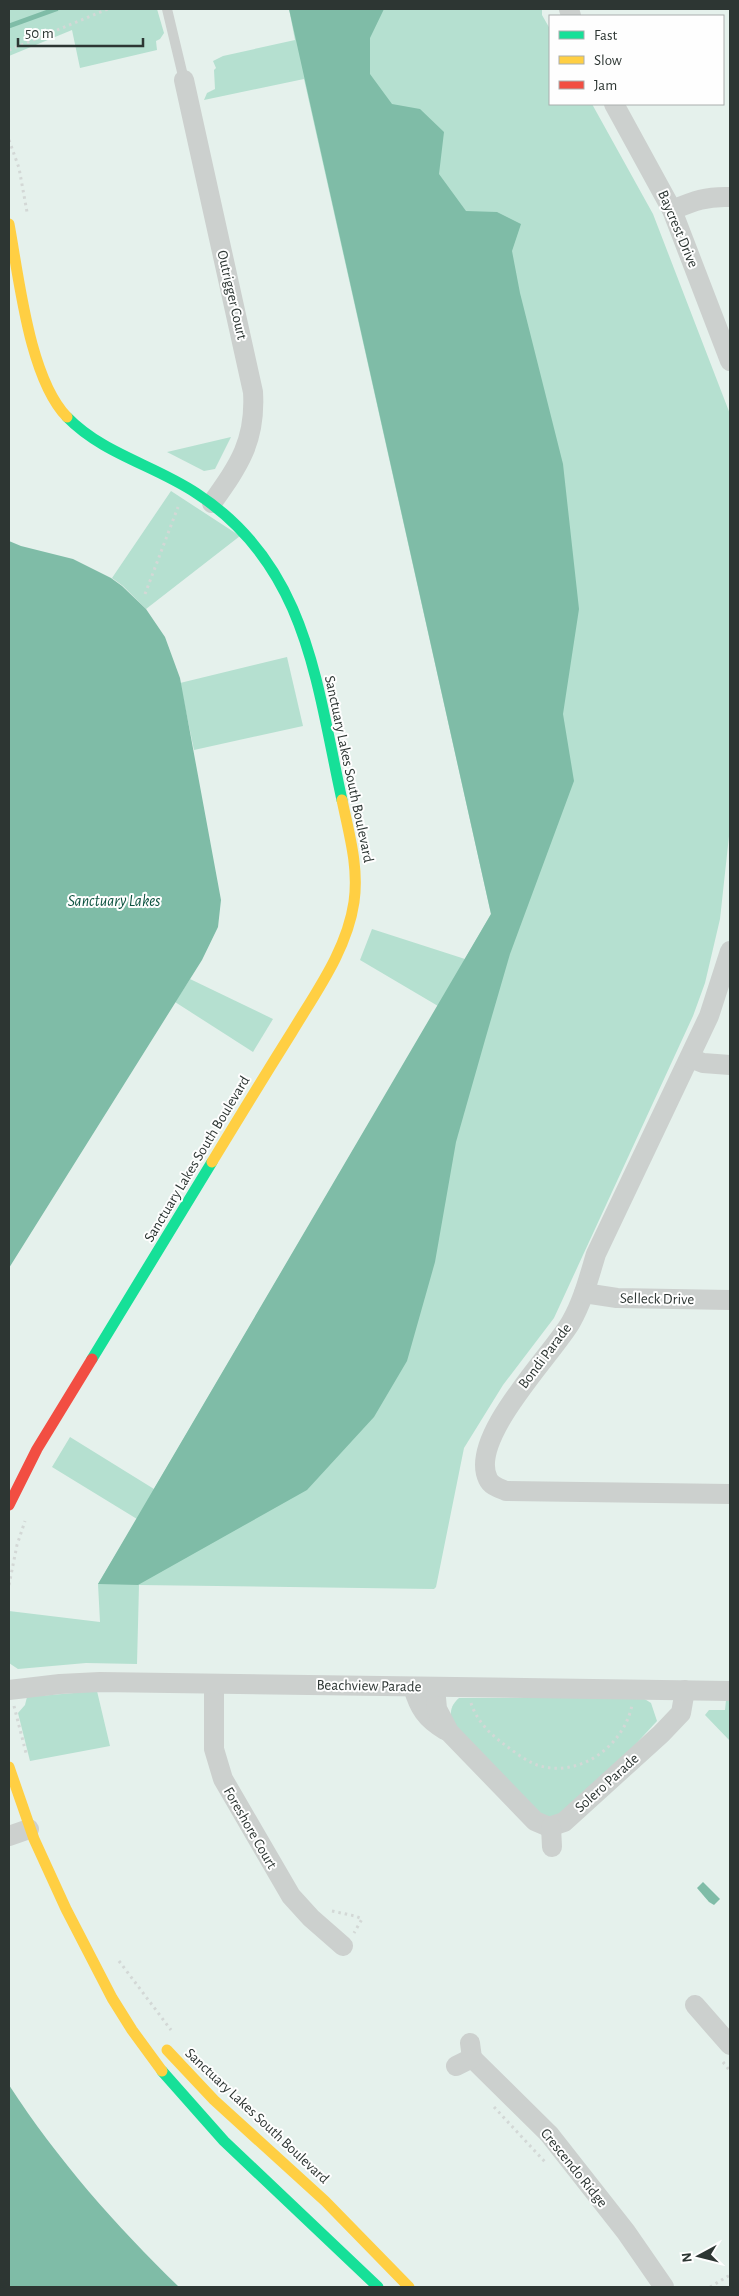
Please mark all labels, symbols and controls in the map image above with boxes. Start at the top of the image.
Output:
scale bar [18,15,142,47]
legend [549,15,724,105]
text: 50 m [25,26,54,41]
text: Fast [594,28,618,43]
text: Slow [594,53,622,68]
text: Jam [594,78,617,93]
street label: Baycrest Drive [655,188,701,270]
street label: Outrigger Court [214,249,250,341]
street label: Sanctuary Lakes South Boulevard [322,674,376,864]
water label: Sanctuary Lakes [68,893,160,909]
street label: Sanctuary Lakes South Boulevard [141,1073,253,1245]
street label: Selleck Drive [620,1291,694,1307]
street label: Bondi Parade [516,1321,574,1391]
street label: Beachview Parade [316,1678,422,1694]
street label: Solero Parade [572,1751,642,1815]
street label: Foreshore Court [221,1785,280,1872]
street label: Sanctuary Lakes South Boulevard [182,2045,332,2187]
street label: Crescendo Ridge [538,2126,610,2210]
north arrow [674,2231,724,2281]
text: N [680,2252,695,2263]

